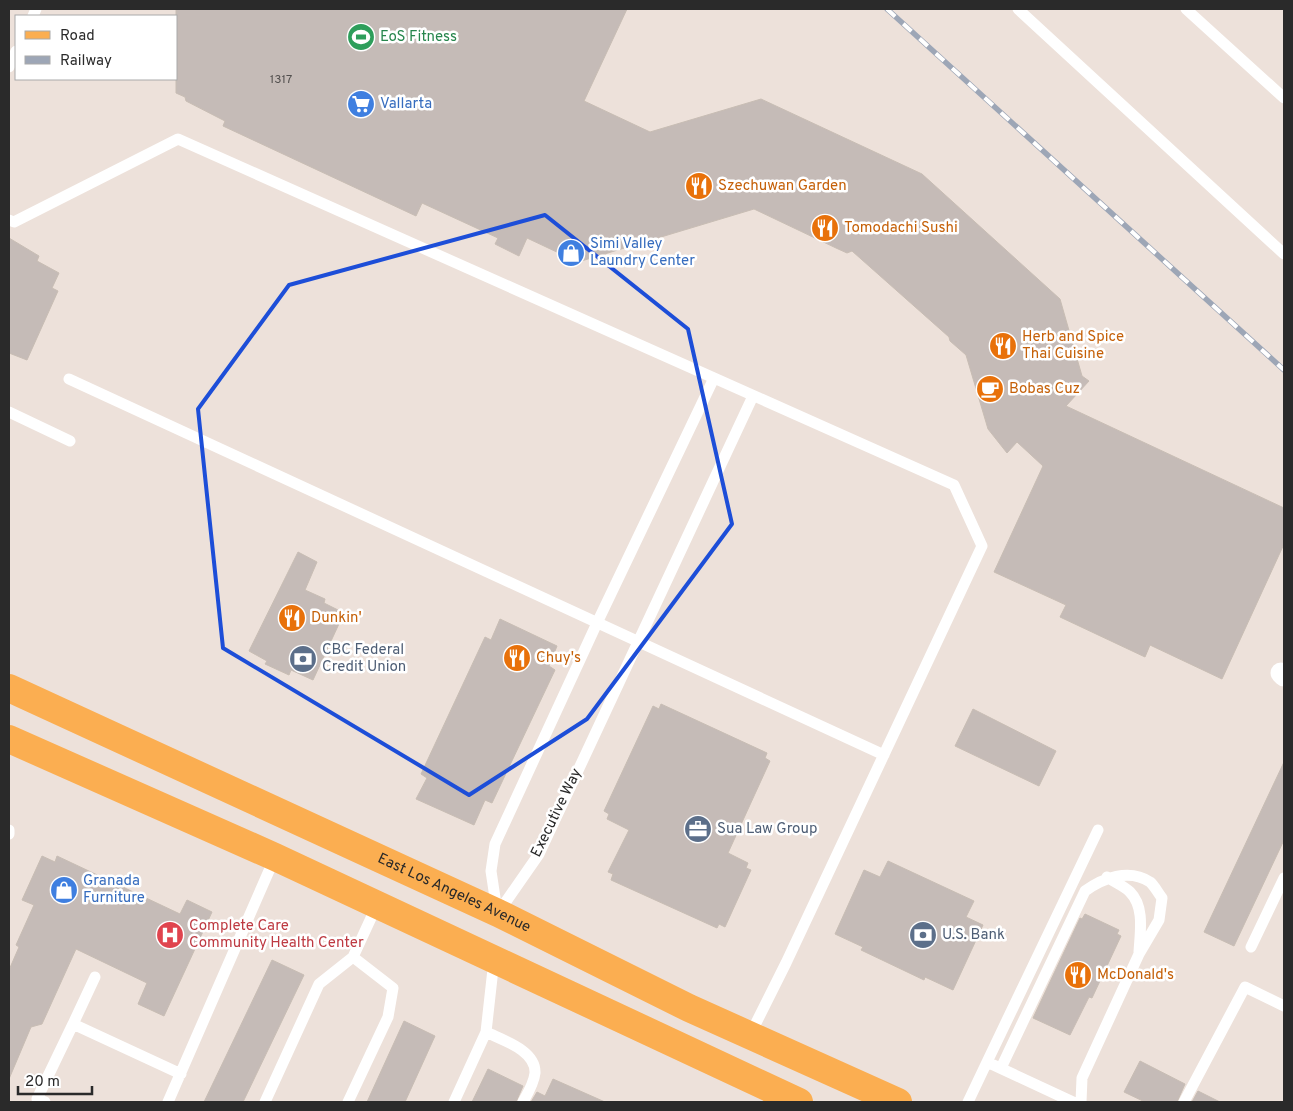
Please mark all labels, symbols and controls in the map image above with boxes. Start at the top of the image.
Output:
legend [15,15,178,80]
sports icon: EoS Fitness [346,22,376,52]
text: Road [60,27,95,46]
place label: EoS Fitness [380,28,457,47]
text: Railway [60,52,112,71]
house number: 1317 [270,72,292,88]
supermarket icon: Vallarta [346,89,376,119]
place label: Vallarta [380,95,432,114]
restaurant icon: Szechuwan Garden [684,171,714,201]
place label: Szechuwan Garden [718,177,847,196]
restaurant icon: Tomodachi Sushi [810,213,840,243]
place label: Tomodachi Sushi [844,219,958,238]
place label: Simi Valley Laundry Center [590,235,695,271]
shop icon: Simi Valley Laundry Center [556,238,586,268]
place label: Herb and Spice Thai Cuisine [1022,328,1124,364]
restaurant icon: Herb and Spice Thai Cuisine [988,331,1018,361]
cafe icon: Bobas Cuz [975,374,1005,404]
place label: Bobas Cuz [1009,380,1080,399]
restaurant icon: Dunkin' [277,603,307,633]
place label: Dunkin' [311,609,362,628]
place label: CBC Federal Credit Union [322,641,406,677]
restaurant icon: Chuy's [502,643,532,673]
bank icon: CBC Federal Credit Union [288,644,318,674]
place label: Chuy's [536,649,581,668]
street label: Executive Way [527,765,587,861]
office icon: Sua Law Group [683,814,713,844]
place label: Sua Law Group [717,820,818,839]
street label: East Los Angeles Avenue [374,849,534,937]
place label: Granada Furniture [83,872,145,908]
shop icon: Granada Furniture [49,875,79,905]
place label: Complete Care Community Health Center [189,917,364,953]
hospital icon: Complete Care Community Health Center [155,920,185,950]
bank icon: U.S. Bank [908,920,938,950]
place label: U.S. Bank [942,926,1005,945]
restaurant icon: McDonald's [1063,960,1093,990]
place label: McDonald's [1097,966,1174,985]
scale bar [18,1064,91,1096]
text: 20 m [25,1073,60,1092]

